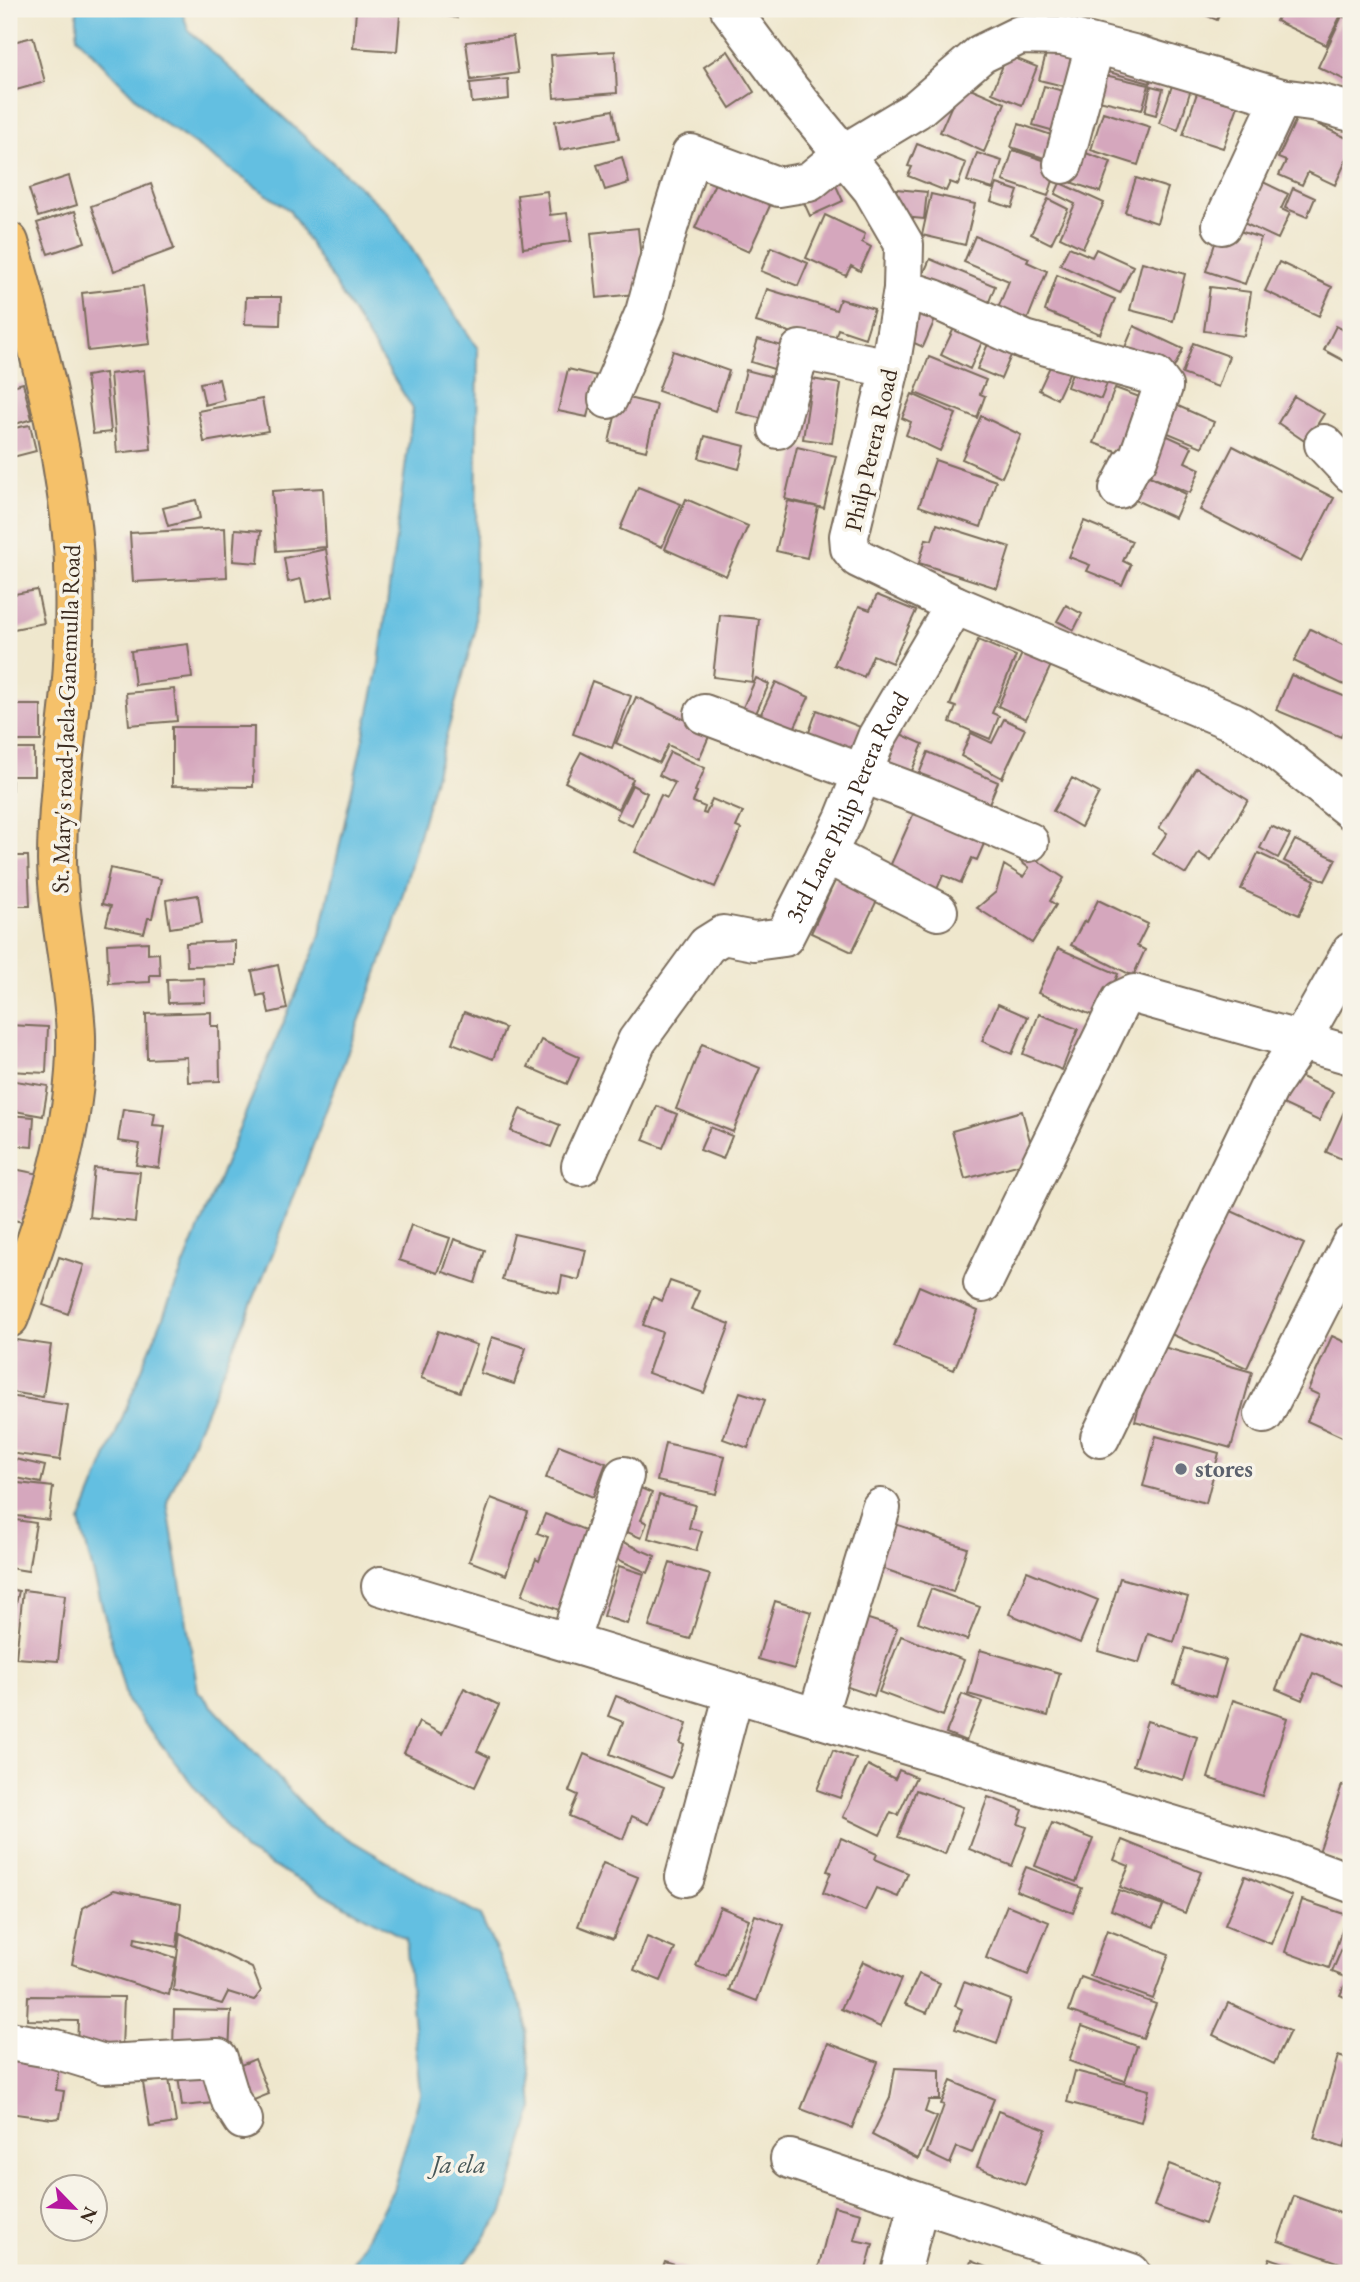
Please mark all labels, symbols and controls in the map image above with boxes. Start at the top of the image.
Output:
street label: Philp Perera Road [837,365,904,534]
street label: St. Mary's road-Jaela-Ganemulla Road [44,543,87,894]
street label: 3rd Lane Philp Perera Road [778,685,916,928]
place label: stores [1195,1453,1253,1484]
marker: stores [1173,1461,1189,1477]
water label: Ja ela [427,2147,486,2181]
north arrow [38,2174,108,2244]
text: N [74,2203,104,2228]

